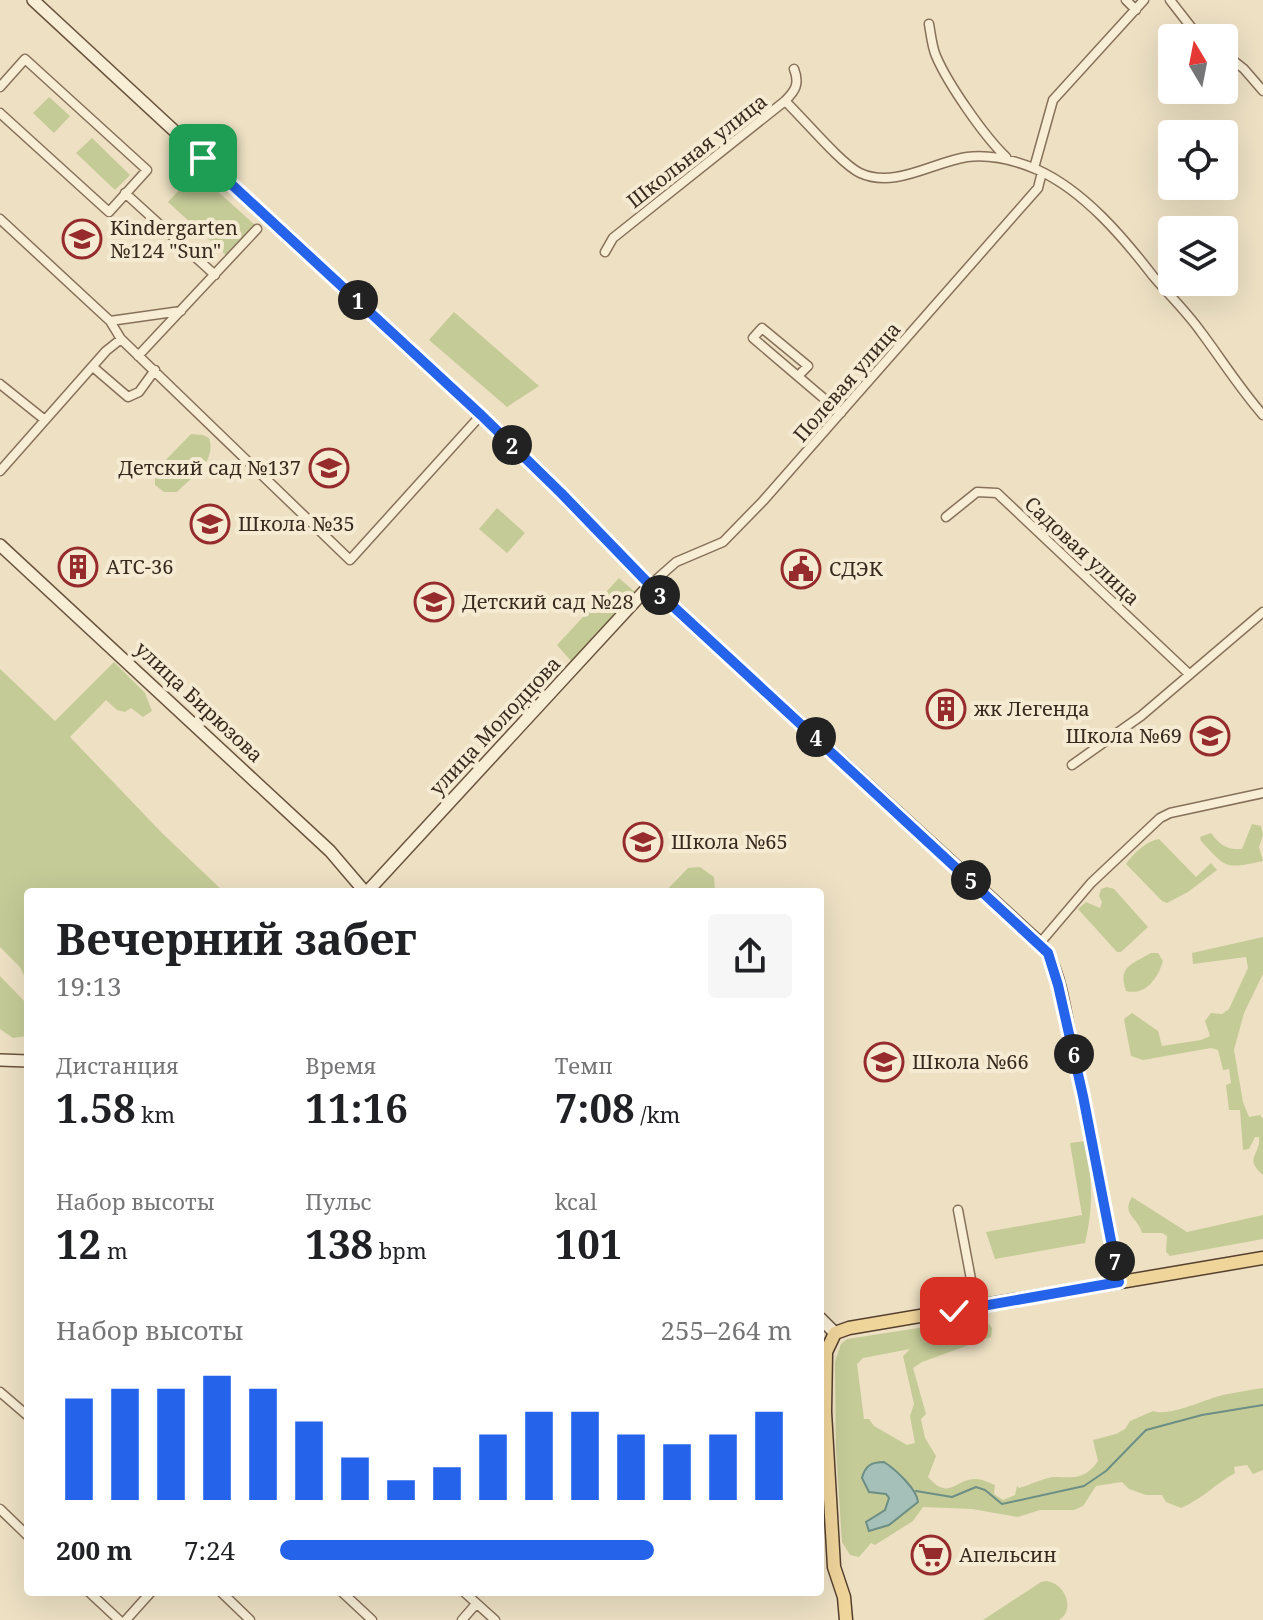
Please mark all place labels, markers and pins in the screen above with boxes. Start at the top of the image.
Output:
pin [169,124,237,192]
place label: Kindergarten №124 "Sun" [110,214,238,264]
school or university icon: Kindergarten №124 "Sun" [61,218,103,260]
pin: 1 [338,280,378,320]
pin: 2 [492,425,532,465]
school or university icon: Детский сад №137 [308,447,350,489]
place label: Детский сад №137 [118,454,301,481]
school or university icon: Школа №35 [189,503,231,545]
place label: Школа №35 [238,510,355,537]
building icon: АТС-36 [57,546,99,588]
public building icon: СДЭК [780,548,822,590]
place label: АТС-36 [106,553,173,580]
place label: СДЭК [829,555,884,582]
pin: 3 [640,575,680,615]
school or university icon: Детский сад №28 [413,581,455,623]
place label: Детский сад №28 [462,588,634,615]
building icon: жк Легенда [925,688,967,730]
place label: жк Легенда [974,695,1090,722]
school or university icon: Школа №69 [1189,715,1231,757]
pin: 4 [796,717,836,757]
place label: Школа №69 [1065,722,1182,749]
school or university icon: Школа №65 [622,821,664,863]
place label: Школа №65 [671,828,788,855]
pin: 5 [951,860,991,900]
pin: 6 [1054,1034,1094,1074]
school or university icon: Школа №66 [863,1041,905,1083]
place label: Школа №66 [912,1048,1029,1075]
pin: 7 [1095,1241,1135,1281]
pin [920,1277,988,1345]
supermarket icon: Апельсин [910,1534,952,1576]
place label: Апельсин [959,1541,1057,1568]

